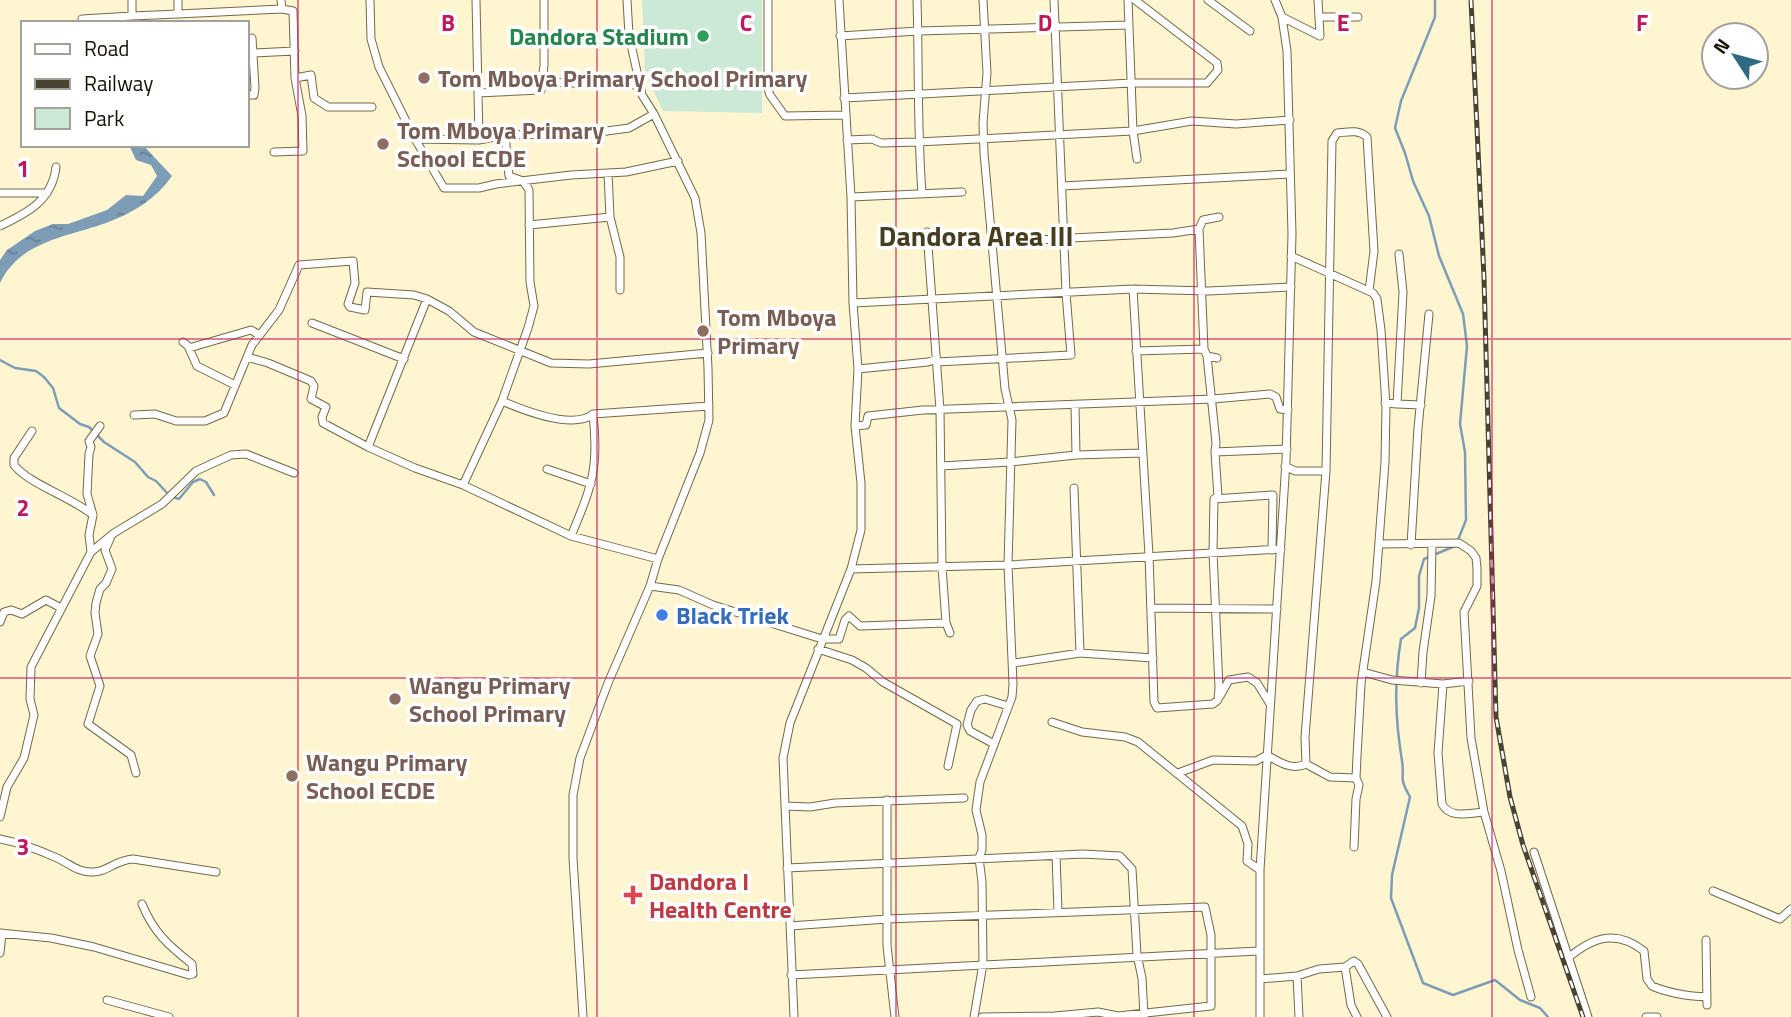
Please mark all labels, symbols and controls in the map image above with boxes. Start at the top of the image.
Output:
text: B [441,5,455,40]
text: C [740,5,752,40]
text: D [1038,5,1052,40]
text: E [1337,5,1349,40]
text: F [1636,5,1648,40]
place label: Dandora Stadium [509,18,689,54]
legend [21,21,248,147]
north arrow [1700,21,1770,91]
marker: Dandora Stadium [695,28,711,44]
text: Road [84,32,129,64]
text: N [1705,32,1736,60]
place label: Tom Mboya Primary School Primary [438,60,807,96]
text: Railway [84,67,153,99]
marker: Tom Mboya Primary School Primary [416,70,432,86]
text: Park [84,102,124,134]
place label: Tom Mboya Primary School ECDE [397,112,604,176]
marker: Tom Mboya Primary School ECDE [375,136,391,152]
text: 1 [17,151,29,186]
district label: Dandora Area III [879,214,1073,257]
place label: Tom Mboya Primary [717,299,836,363]
marker: Tom Mboya Primary [695,323,711,339]
text: 2 [17,490,29,525]
place label: Black Triek [676,597,789,633]
marker: Black Triek [654,607,670,623]
place label: Wangu Primary School Primary [409,667,570,731]
marker: Wangu Primary School Primary [387,691,403,707]
place label: Wangu Primary School ECDE [306,744,467,808]
marker: Wangu Primary School ECDE [284,768,300,784]
text: 3 [17,829,29,864]
place label: Dandora I Health Centre [649,863,792,927]
marker: Dandora I Health Centre [623,885,643,905]

